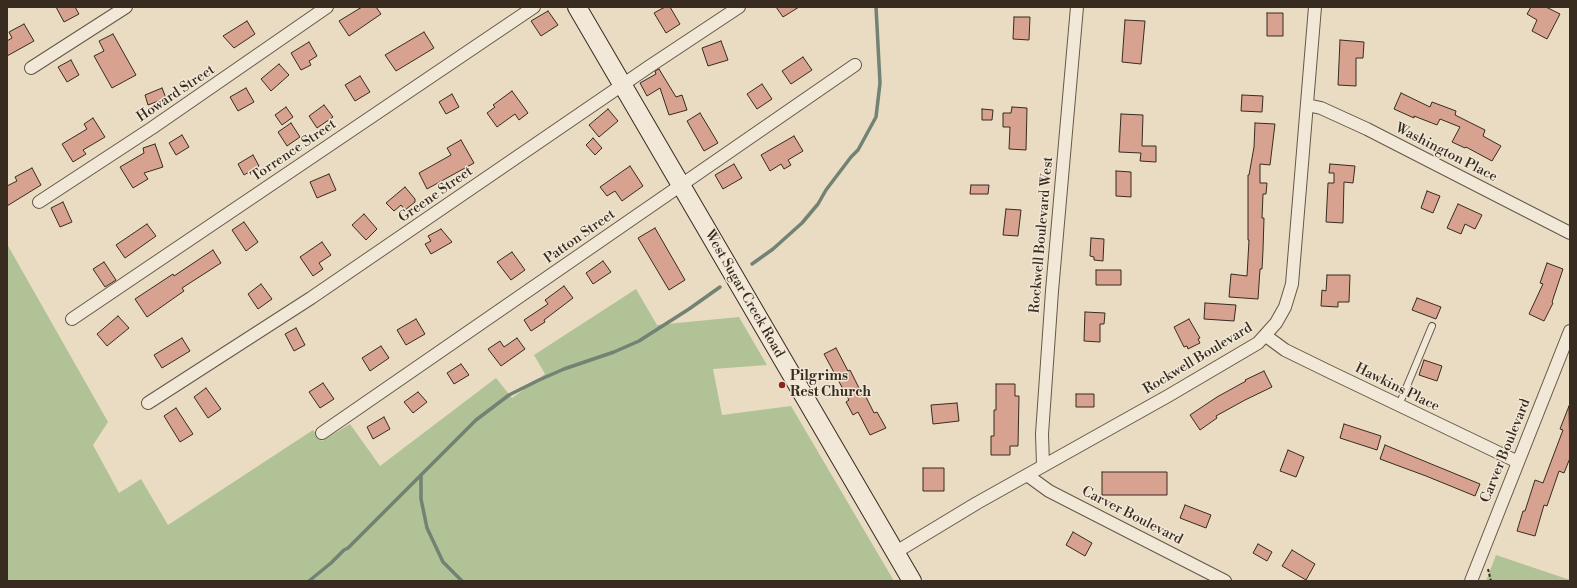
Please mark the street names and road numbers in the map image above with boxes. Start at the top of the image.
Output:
street label: Howard Street [134,62,218,126]
street label: Torrence Street [248,116,340,186]
street label: Washington Place [1392,120,1500,186]
street label: Rockwell Boulevard West [1027,156,1057,314]
street label: Greene Street [396,163,476,227]
street label: Patton Street [541,206,619,268]
street label: West Sugar Creek Road [701,227,787,361]
street label: Rockwell Boulevard [1140,320,1256,398]
street label: Hawkins Place [1352,360,1442,416]
street label: Carver Boulevard [1477,396,1535,506]
street label: Carver Boulevard [1079,483,1185,549]

